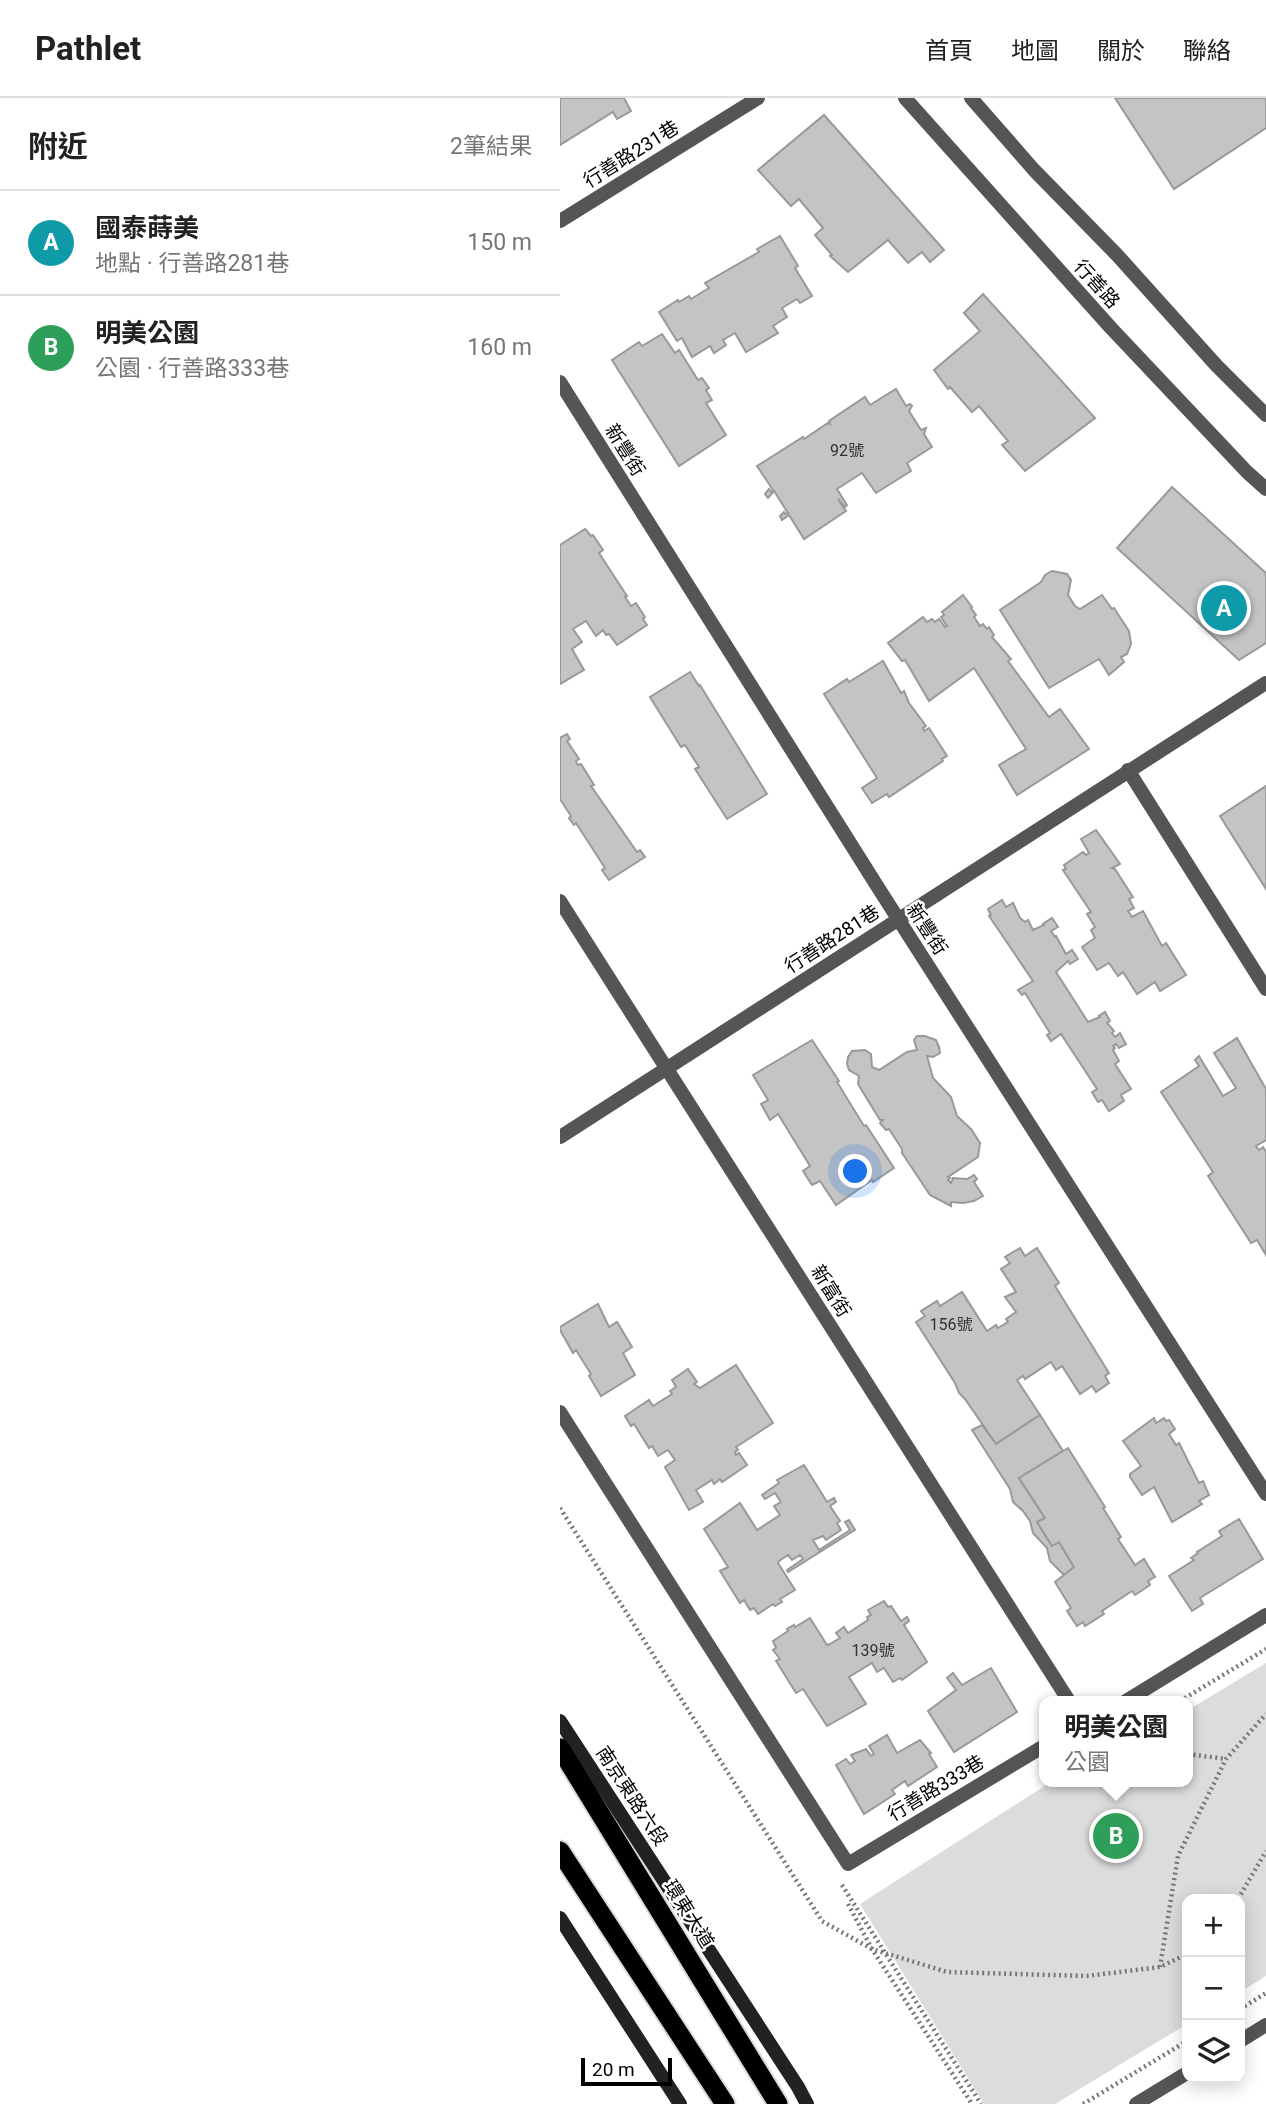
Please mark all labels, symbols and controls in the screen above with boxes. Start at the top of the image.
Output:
text: Pathlet [35,29,141,68]
text: 首頁 [925,37,973,65]
text: 地圖 [1011,37,1059,65]
text: 關於 [1097,37,1145,65]
text: 聯絡 [1183,37,1231,65]
street label: 行善路231巷 [579,116,683,192]
text: 附近 [28,129,88,164]
text: 2筆結果 [450,133,532,160]
text: 國泰蒔美 [95,213,199,243]
text: A [43,229,59,256]
text: 150 m [467,229,532,256]
text: 地點 · 行善路281巷 [95,250,289,277]
street label: 行善路 [1069,255,1125,313]
text: 明美公園 [95,318,199,348]
text: B [44,334,58,361]
text: 160 m [467,334,532,361]
text: 公園 · 行善路333巷 [95,355,289,382]
street label: 新豐街 [600,420,650,480]
house number: 92號 [830,441,864,460]
pin: A [1201,582,1247,634]
street label: 新豐街 [902,899,952,959]
street label: 行善路281巷 [780,900,884,978]
your location [838,1154,872,1188]
street label: 新富街 [806,1261,856,1321]
house number: 156號 [930,1315,972,1334]
house number: 139號 [852,1641,894,1660]
popup [1039,1696,1193,1787]
text: 明美公園 [1064,1712,1168,1742]
street label: 南京東路六段 [591,1742,673,1850]
text: 公園 [1064,1749,1110,1776]
street label: 行善路333巷 [884,1750,988,1826]
pin: B [1093,1810,1139,1862]
street label: 環東大道 [659,1876,719,1952]
map controls [1182,1894,1245,2083]
button: + [1182,1894,1245,1957]
button: − [1182,1957,1245,2020]
button: layers [1182,2020,1245,2083]
scale bar [581,2055,672,2087]
text: 20 m [592,2058,635,2081]

